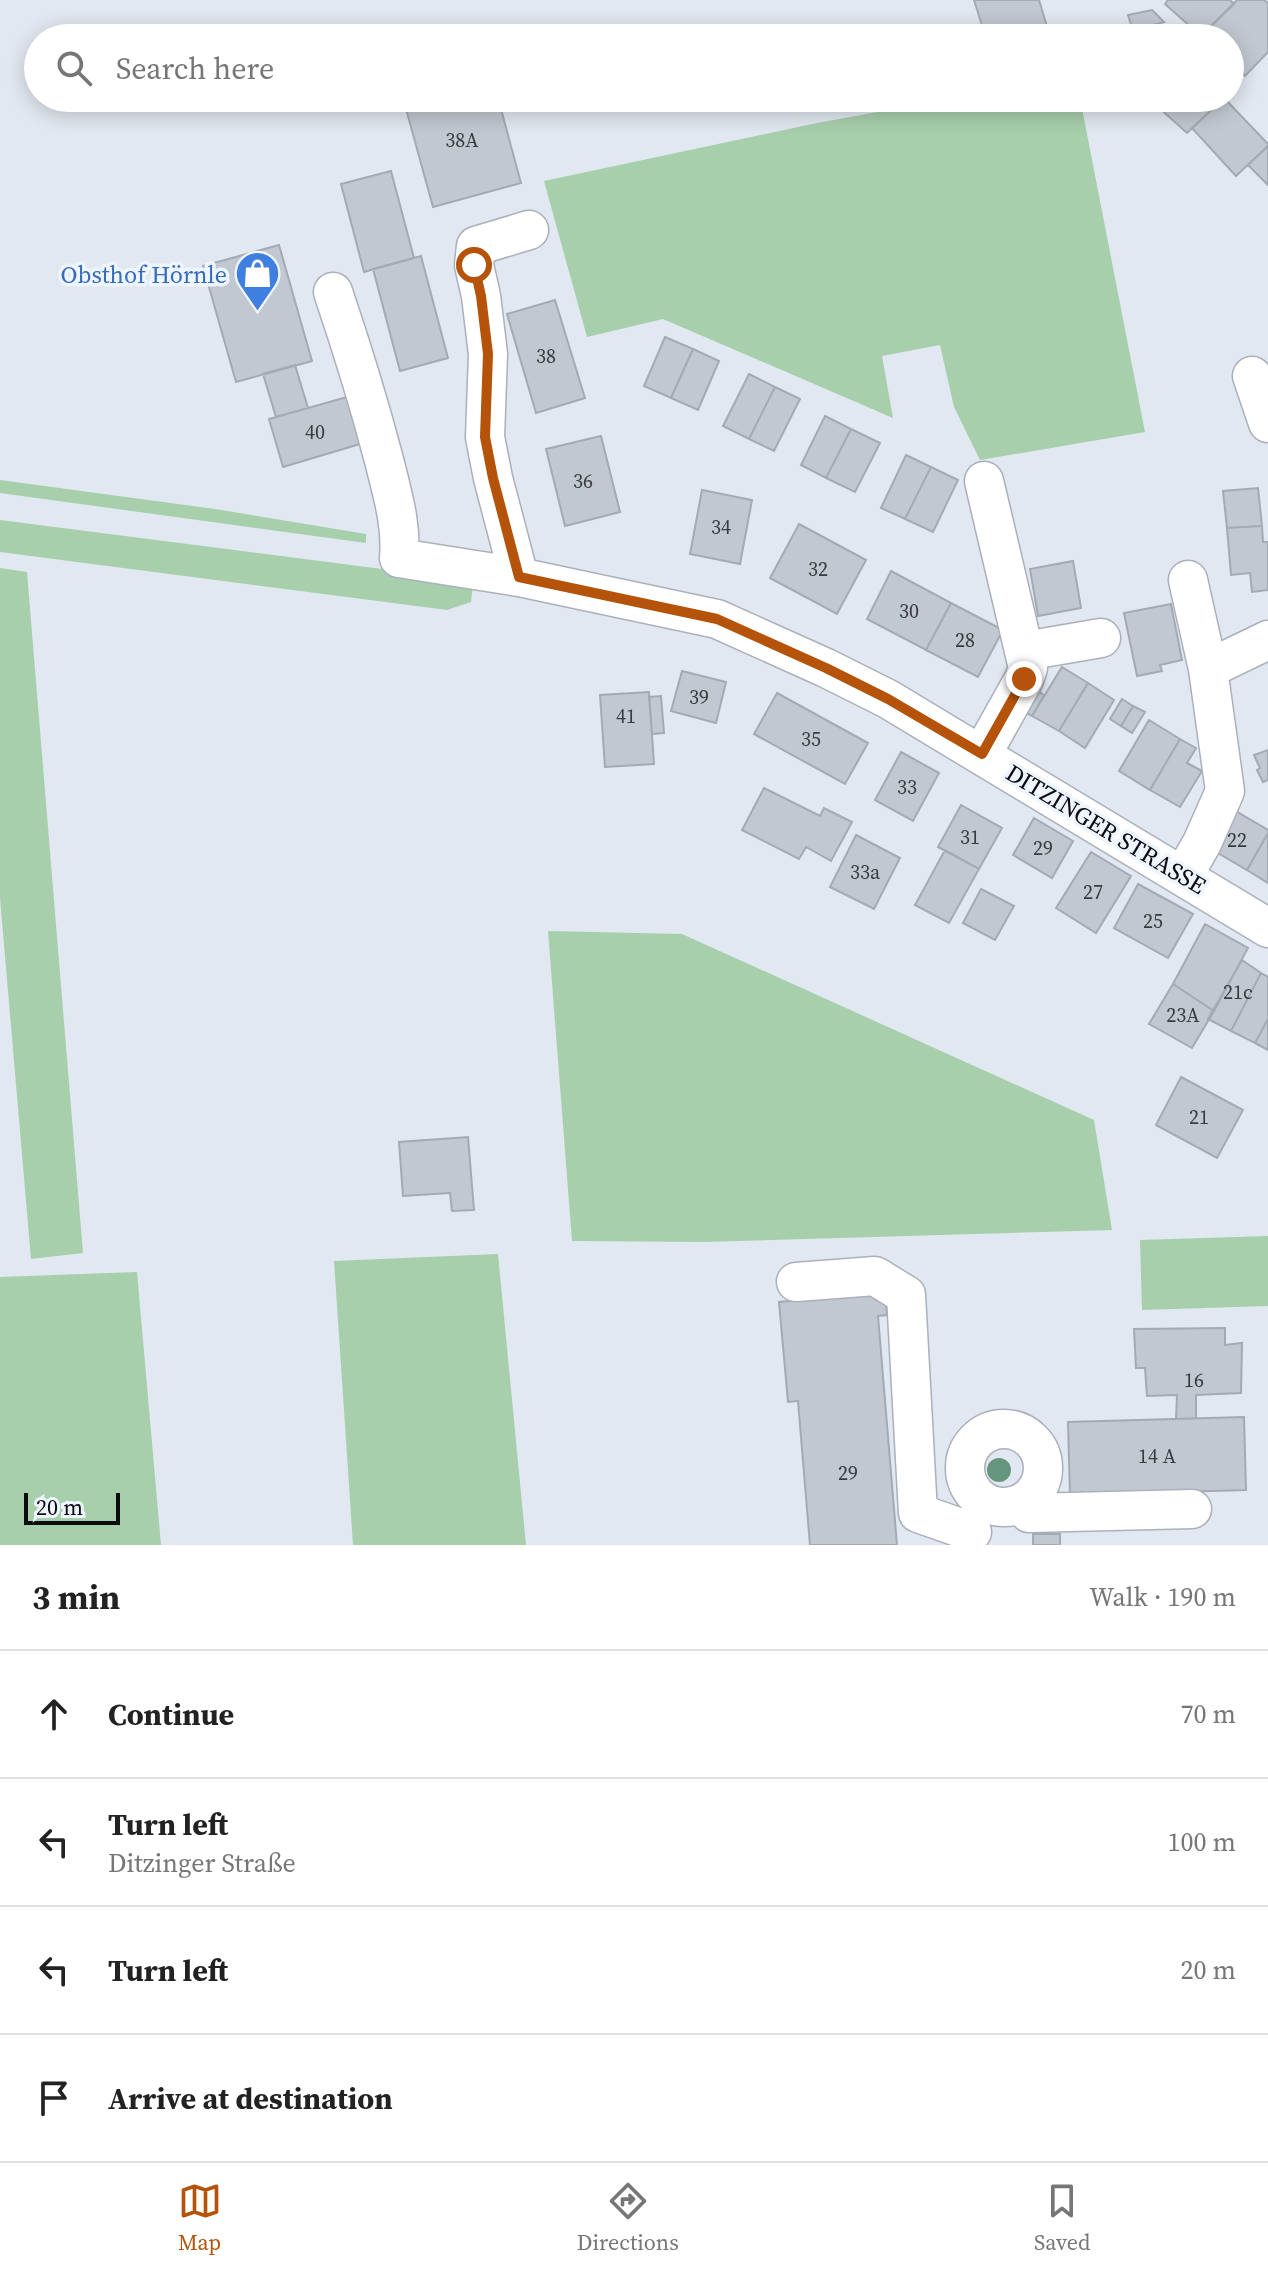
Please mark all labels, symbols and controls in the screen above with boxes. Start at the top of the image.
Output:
search box [24,24,1244,112]
icon: search [52,46,96,90]
text: Search here [116,48,274,89]
house number: 38A [445,126,479,154]
route start [456,247,492,283]
shop icon: Obsthof Hörnle [234,250,282,313]
place label: Obsthof Hörnle [61,258,227,291]
house number: 38 [536,342,556,370]
house number: 40 [305,418,325,446]
house number: 36 [573,467,593,495]
house number: 34 [711,513,731,541]
house number: 32 [808,555,828,583]
house number: 30 [899,597,919,625]
house number: 28 [955,626,975,654]
route end [1006,661,1042,697]
house number: 39 [689,683,709,711]
house number: 41 [616,702,636,730]
house number: 35 [801,725,821,753]
street label: DITZINGER STRASSE [1000,756,1212,902]
house number: 33 [897,773,917,801]
house number: 31 [960,823,980,851]
house number: 22 [1227,826,1247,854]
house number: 29 [1033,834,1053,862]
house number: 33a [850,858,881,886]
house number: 27 [1083,878,1103,906]
house number: 25 [1143,907,1163,935]
house number: 21c [1223,978,1253,1006]
house number: 23A [1166,1001,1200,1029]
house number: 21 [1189,1103,1209,1131]
house number: 16 [1184,1366,1204,1394]
house number: 14 A [1138,1442,1177,1470]
house number: 29 [838,1459,858,1487]
scale bar [24,1489,120,1525]
text: 20 m [36,1492,83,1522]
text: 3 min [32,1574,120,1620]
text: Walk · 190 m [1089,1579,1236,1615]
icon: ahead [32,1692,76,1736]
text: Continue [108,1694,234,1735]
text: 70 m [1181,1696,1236,1732]
text: Turn left [108,1804,228,1845]
icon: left [32,1820,76,1864]
text: 100 m [1168,1824,1236,1860]
text: Ditzinger Straße [108,1845,296,1881]
icon: left [32,1948,76,1992]
text: Turn left [108,1950,228,1991]
text: 20 m [1181,1952,1236,1988]
icon: arrive [32,2076,76,2120]
text: Arrive at destination [108,2078,393,2119]
tab: Map [178,2179,222,2257]
tab: Directions [577,2179,679,2257]
tab: Saved [1034,2179,1090,2257]

